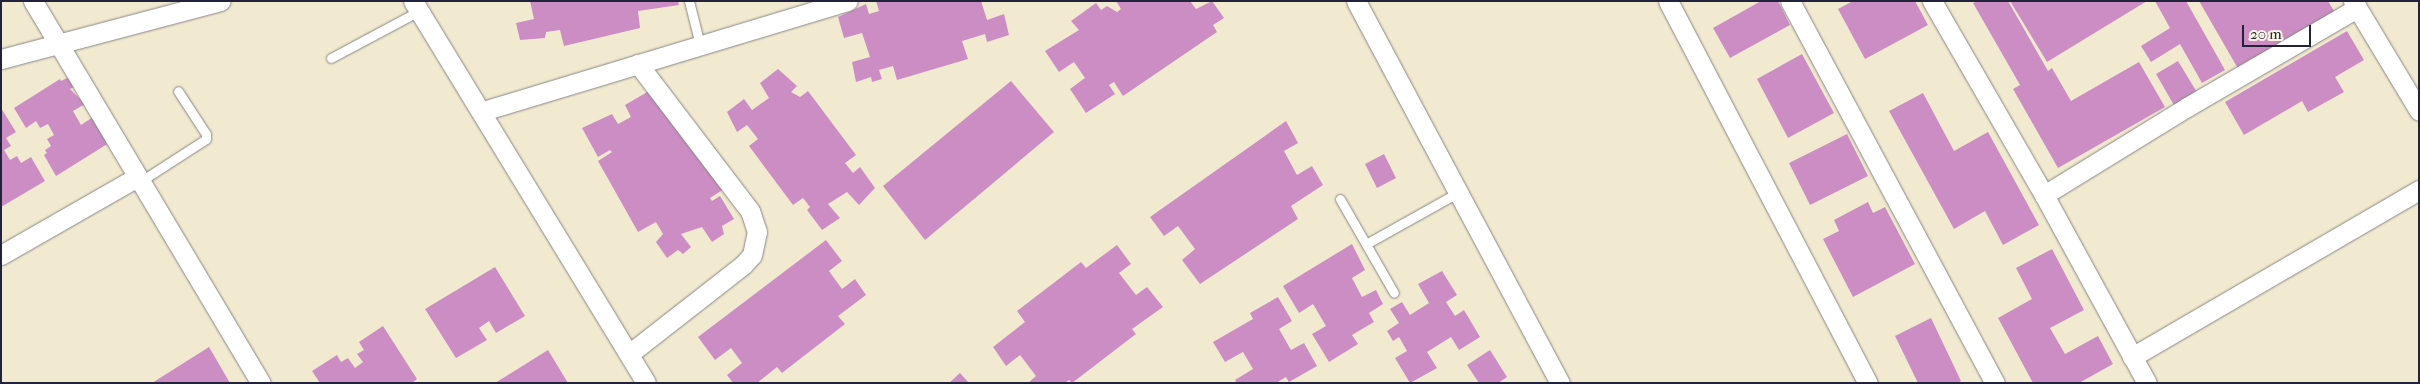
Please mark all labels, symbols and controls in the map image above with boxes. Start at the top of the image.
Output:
scale bar [2245,15,2314,47]
text: 20 m [2250,25,2282,43]

